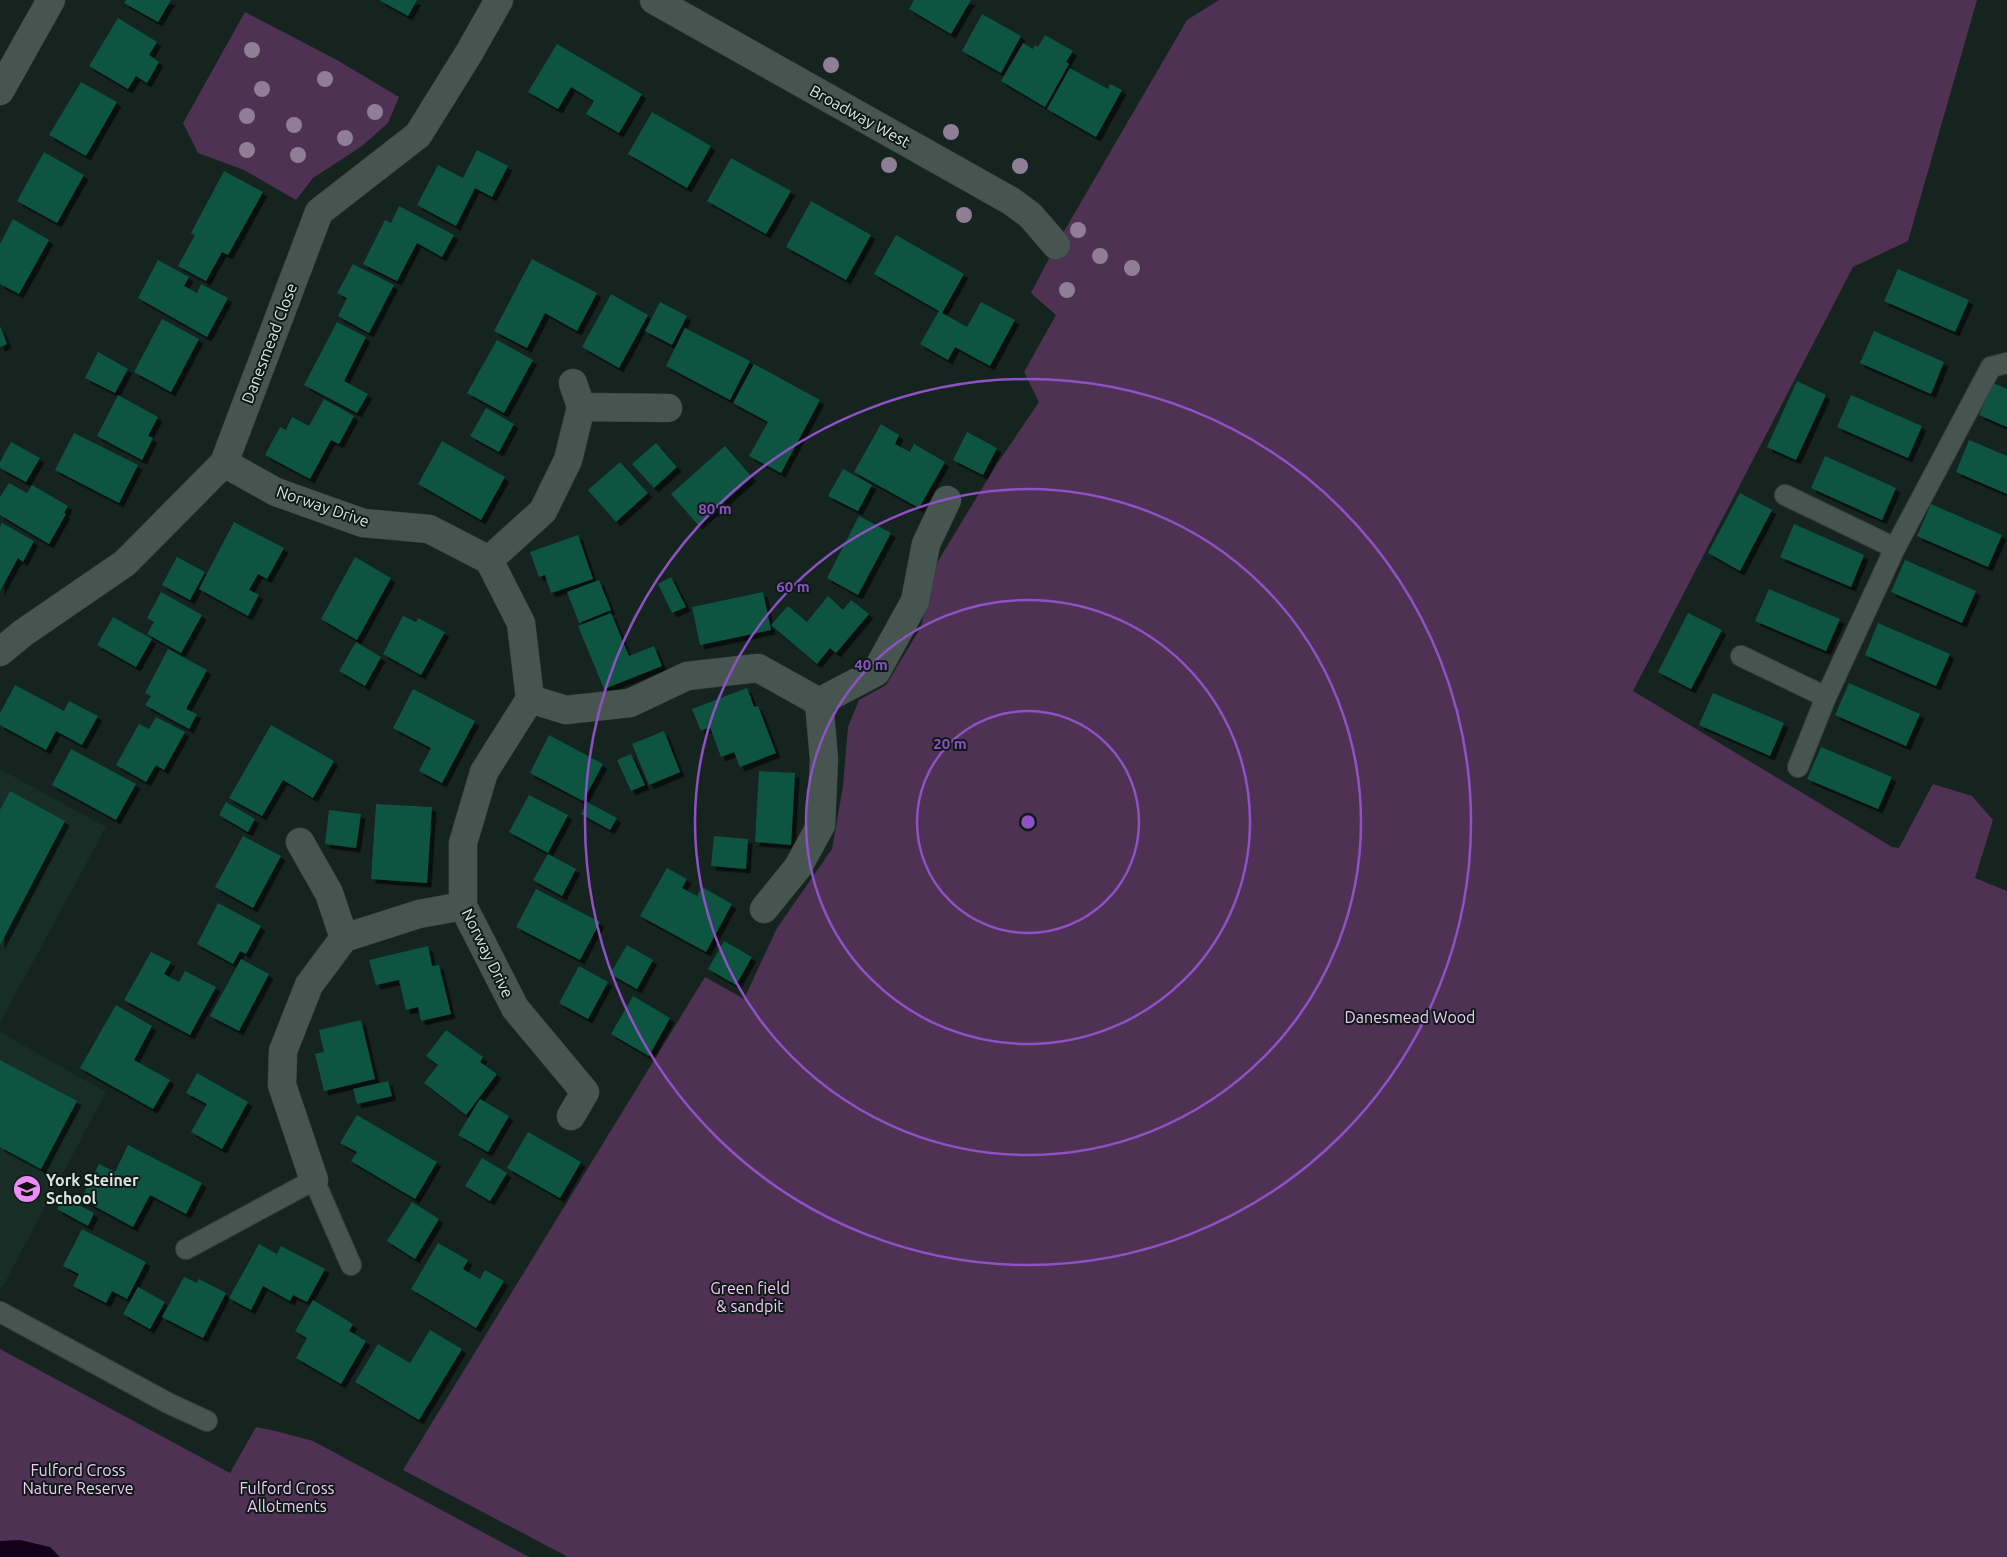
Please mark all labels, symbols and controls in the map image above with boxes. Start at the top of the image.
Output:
street label: Broadway West [807,81,914,151]
street label: Danesmead Close [238,280,300,406]
street label: Norway Drive [274,482,372,530]
text: 80 m [698,500,732,517]
text: 60 m [776,578,810,595]
text: 40 m [854,656,888,673]
text: 20 m [933,735,967,752]
centre of rings [1019,813,1037,831]
street label: Norway Drive [459,905,517,1001]
park label: Danesmead Wood [1345,1008,1475,1026]
place label: York Steiner School [46,1171,139,1207]
school or university icon: York Steiner School [12,1174,42,1204]
park label: Green field & sandpit [710,1279,790,1315]
park label: Fulford Cross Nature Reserve [22,1461,134,1497]
park label: Fulford Cross Allotments [239,1479,335,1515]

